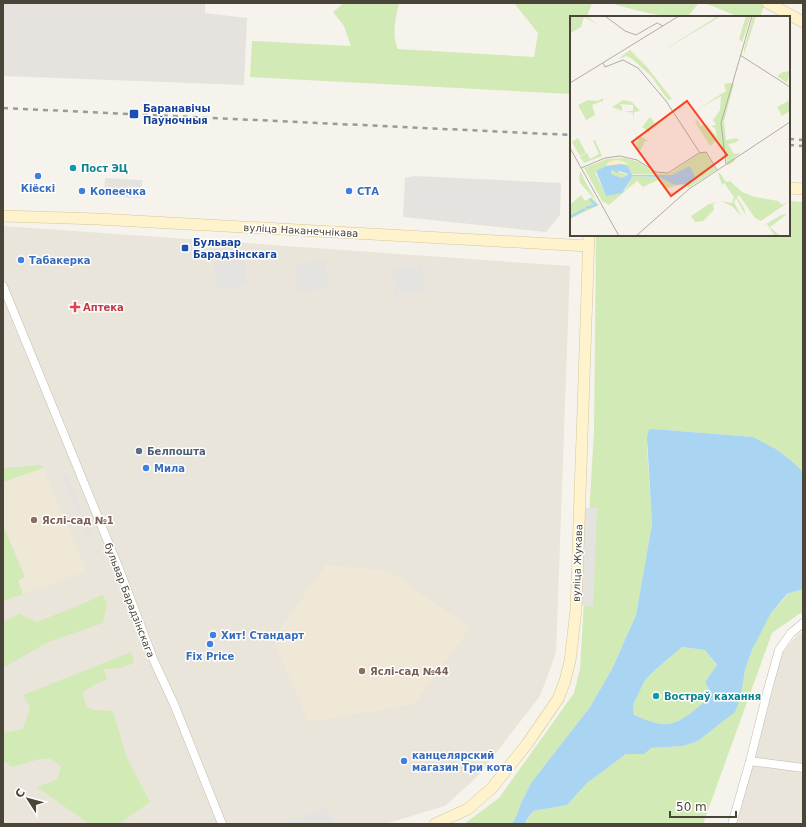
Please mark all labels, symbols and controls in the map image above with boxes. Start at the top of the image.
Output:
inset map [570,16,790,236]
place label: Баранавічы Паўночныя [143,103,211,126]
marker: Баранавічы Паўночныя [128,108,140,120]
marker: Пост ЭЦ [68,163,78,173]
place label: Пост ЭЦ [81,163,128,174]
marker: Кіёскі [33,171,43,181]
place label: Кіёскі [21,183,55,194]
marker: Копеечка [77,186,87,196]
place label: Копеечка [90,186,146,197]
marker: СТА [344,186,354,196]
place label: СТА [357,186,379,197]
street label: вуліца Наканечнікава [243,222,359,239]
place label: Бульвар Барадзінскага [193,237,277,260]
marker: Бульвар Барадзінскага [180,243,190,253]
marker: Табакерка [16,255,26,265]
place label: Табакерка [29,255,91,266]
marker: Аптека [70,302,80,312]
place label: Аптека [83,302,124,313]
marker: Белпошта [134,446,144,456]
place label: Белпошта [147,446,206,457]
marker: Мила [141,463,151,473]
place label: Мила [154,463,185,474]
marker: Яслі-сад №1 [29,515,39,525]
place label: Яслі-сад №1 [42,515,114,526]
street label: вуліца Жукава [571,524,584,602]
street label: бульвар Барадзінскага [103,541,157,659]
marker: Хит! Стандарт [208,630,218,640]
place label: Хит! Стандарт [221,630,304,641]
marker: Fix Price [205,639,215,649]
place label: Fix Price [186,651,235,662]
marker: Яслі-сад №44 [357,666,367,676]
place label: Яслі-сад №44 [370,666,449,677]
marker: Востраў кахання [651,691,661,701]
place label: Востраў кахання [664,691,761,702]
place label: канцелярский магазин Три кота [412,750,513,773]
marker: канцелярский магазин Три кота [399,756,409,766]
north arrow [8,779,48,819]
text: С [13,786,28,801]
scale bar [670,793,736,819]
text: 50 m [676,800,707,814]

